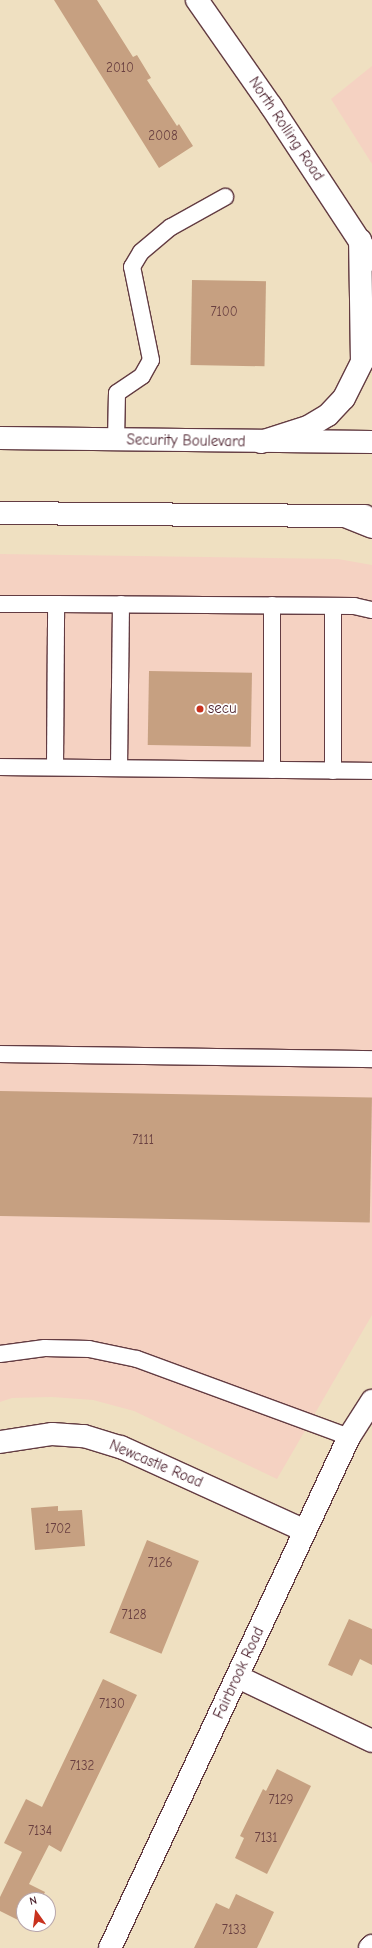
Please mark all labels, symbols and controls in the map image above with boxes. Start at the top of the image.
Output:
house number: 2010 [106,60,134,76]
street label: North Rolling Road [245,74,327,184]
house number: 2008 [148,128,178,144]
house number: 7100 [210,304,238,320]
street label: Security Boulevard [126,431,246,451]
place label: secu [208,700,237,718]
marker: secu [195,704,205,714]
house number: 7111 [132,1132,154,1148]
street label: Newcastle Road [107,1436,205,1492]
house number: 1702 [45,1521,71,1537]
house number: 7126 [147,1555,173,1571]
house number: 7128 [122,1607,146,1623]
street label: Fairbrook Road [210,1624,268,1722]
house number: 7130 [99,1696,125,1712]
house number: 7132 [70,1758,94,1774]
house number: 7129 [269,1792,293,1808]
house number: 7134 [28,1823,52,1839]
house number: 7131 [254,1830,278,1846]
north arrow [16,1892,56,1932]
text: N [28,1894,38,1908]
house number: 7133 [222,1922,246,1938]

